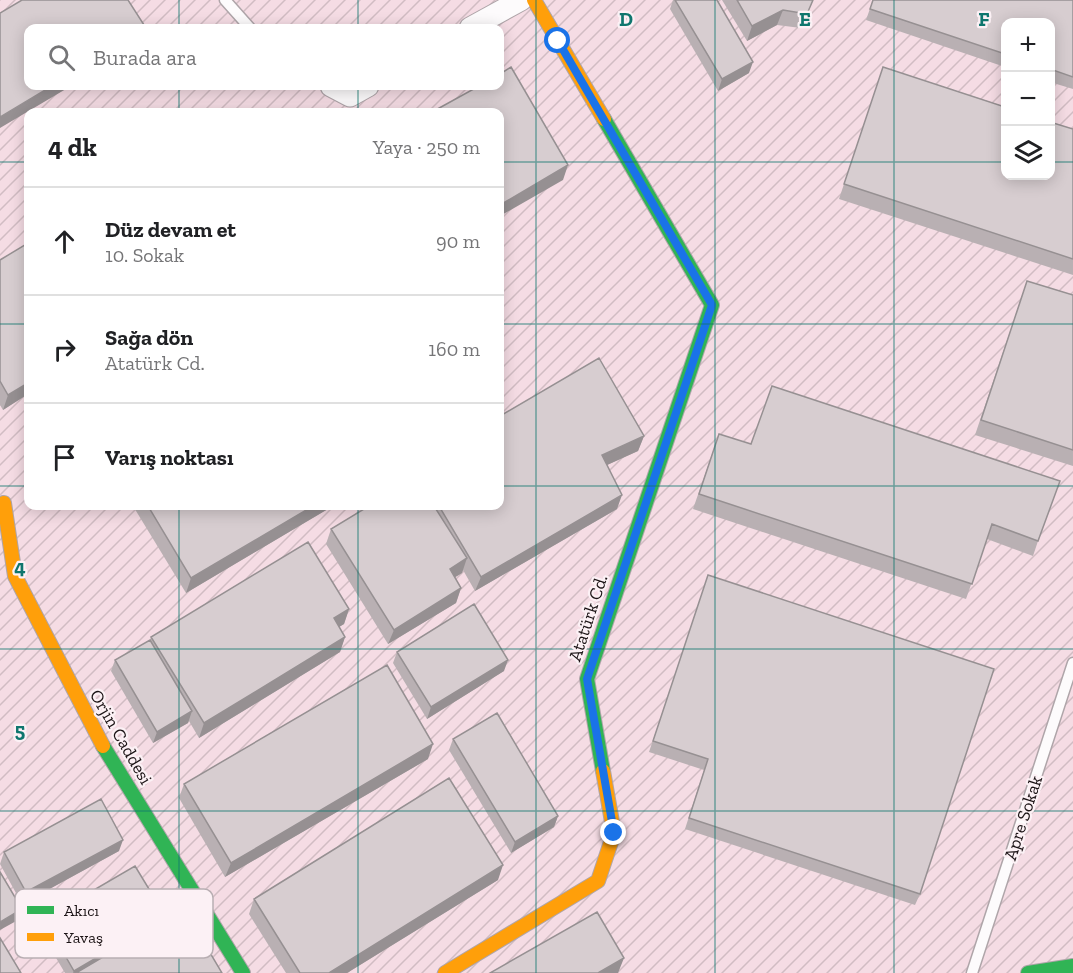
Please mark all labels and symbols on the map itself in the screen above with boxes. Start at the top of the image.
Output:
text: D [619,7,633,31]
text: E [799,7,811,31]
text: F [978,7,990,31]
route start [544,27,570,53]
text: 4 [14,555,26,579]
street label: Atatürk Cd. [564,572,612,664]
street label: Orjin Caddesi [85,686,157,788]
text: 5 [15,718,25,742]
street label: Apre Sokak [999,772,1047,863]
route end [600,819,626,845]
legend [15,889,213,958]
text: Akıcı [64,901,100,920]
text: Yavaş [63,928,103,947]

